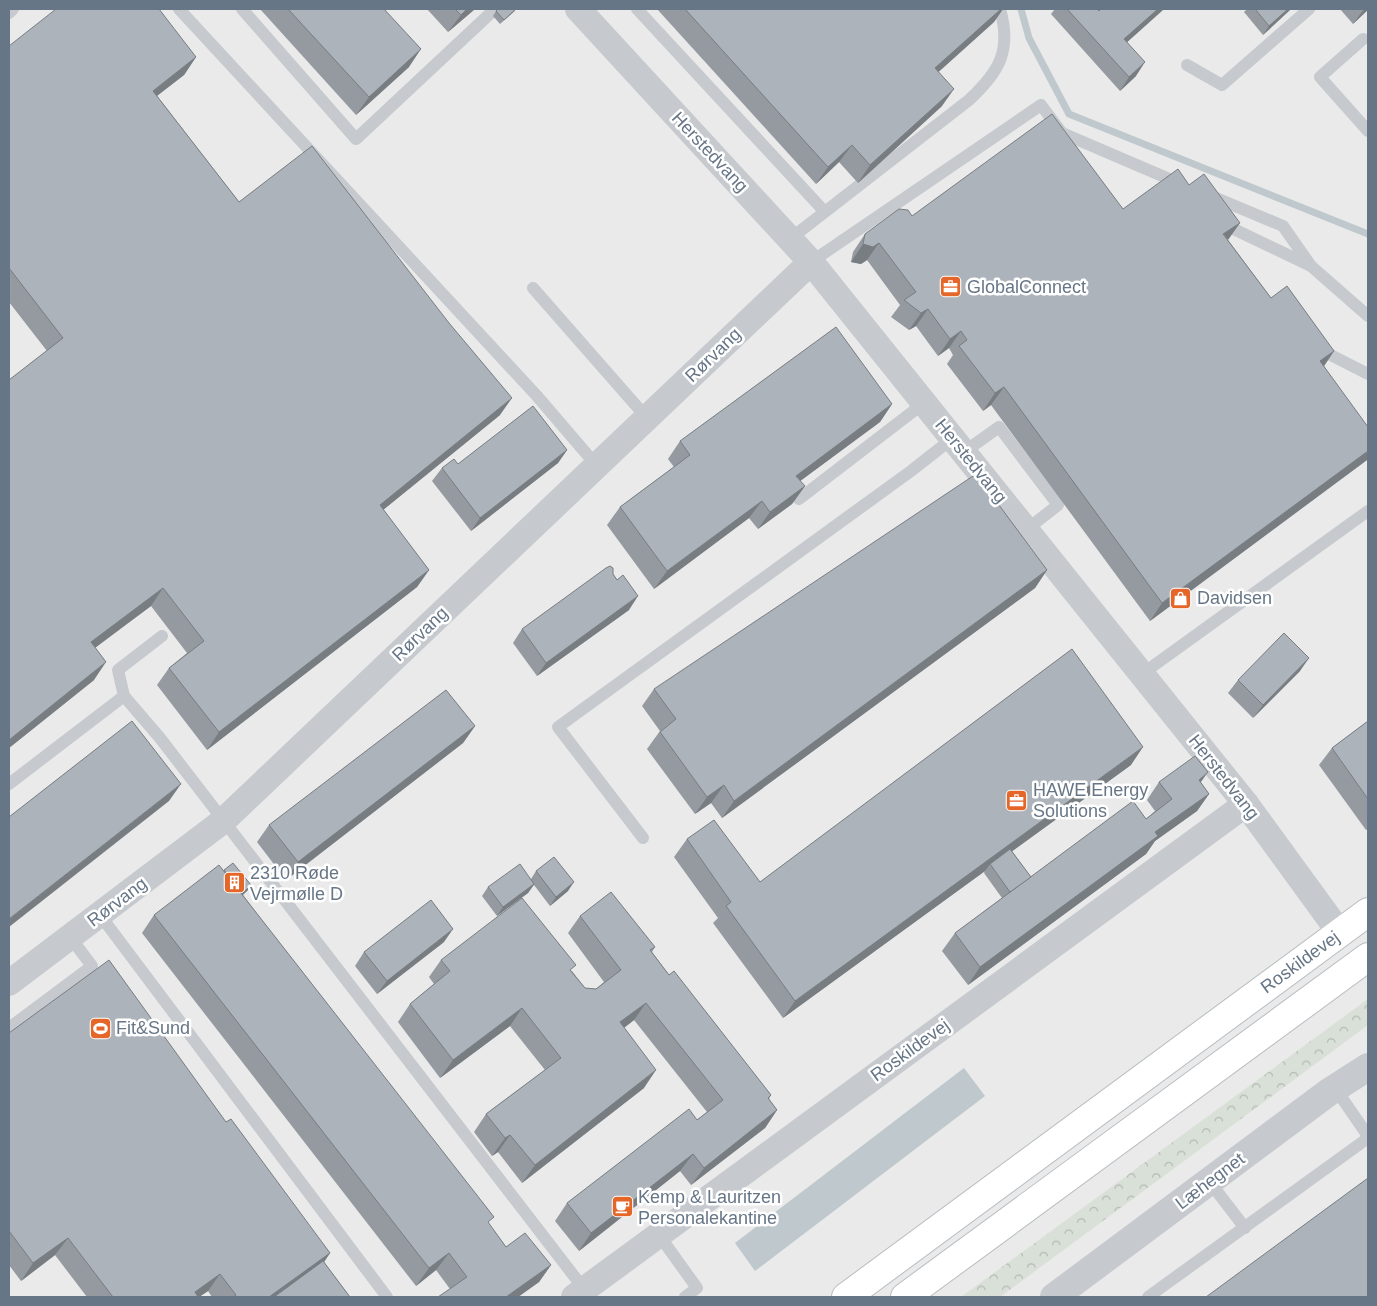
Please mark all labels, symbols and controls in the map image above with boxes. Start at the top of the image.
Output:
street label: Herstedvang [668,108,752,196]
office icon: GlobalConnect [939,275,963,299]
place label: GlobalConnect [967,277,1086,297]
street label: Rørvang [681,324,745,386]
street label: Herstedvang [931,415,1011,507]
shop icon: Davidsen [1169,586,1193,610]
place label: Davidsen [1197,588,1272,608]
street label: Rørvang [388,603,452,665]
street label: Herstedvang [1185,731,1263,823]
place label: HAWE Energy Solutions [1033,780,1148,821]
office icon: HAWE Energy Solutions [1005,788,1029,812]
place label: 2310 Røde Vejrmølle D [250,863,343,904]
building icon: 2310 Røde Vejrmølle D [222,871,246,895]
street label: Rørvang [83,873,151,931]
street label: Roskildevej [1257,927,1343,997]
street label: Roskildevej [867,1015,953,1085]
sports icon: Fit&Sund [88,1016,112,1040]
place label: Fit&Sund [116,1018,190,1038]
street label: Læhegnet [1172,1149,1248,1213]
place label: Kemp & Lauritzen Personalekantine [638,1187,781,1228]
cafe icon: Kemp & Lauritzen Personalekantine [610,1195,634,1219]

